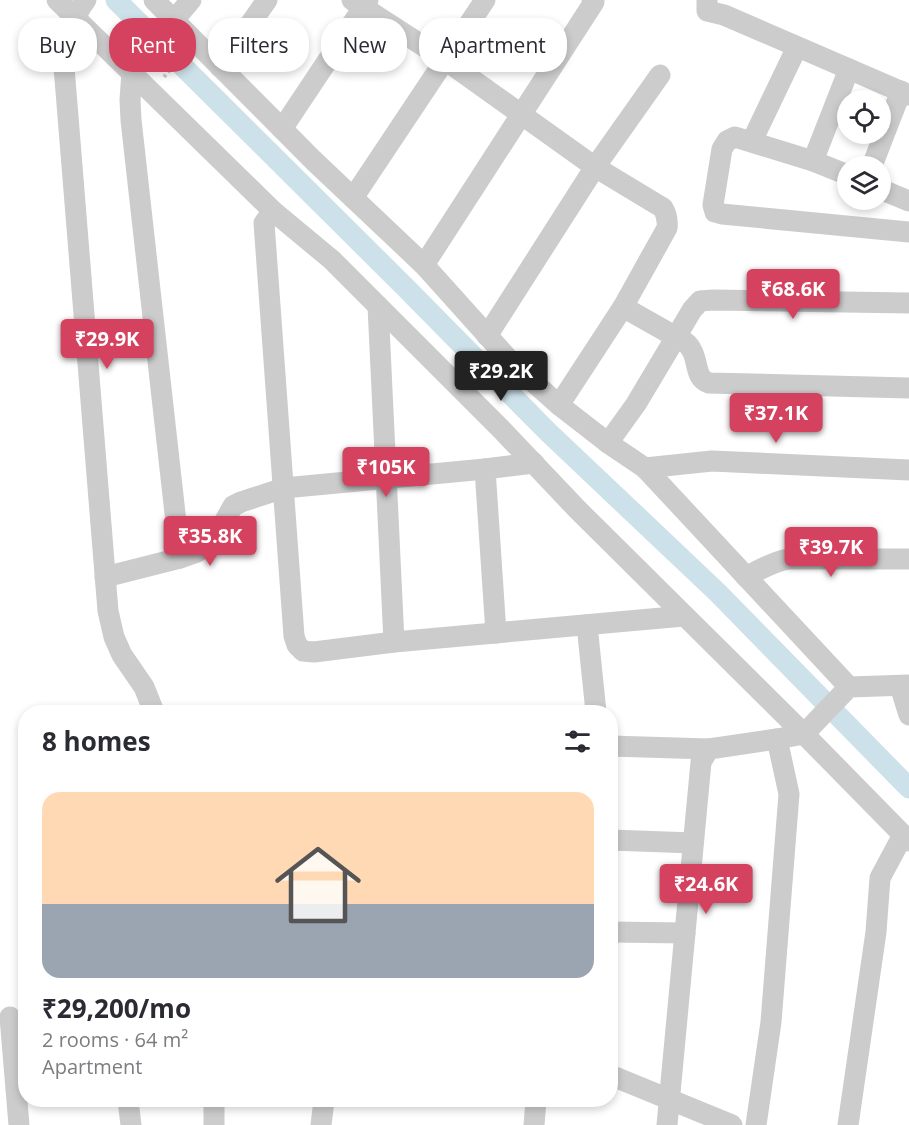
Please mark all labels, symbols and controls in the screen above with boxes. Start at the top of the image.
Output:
chip: Buy [18,18,97,72]
chip: Rent [109,18,196,72]
chip: Filters [208,18,309,72]
chip: New [321,18,407,72]
chip: Apartment [419,18,567,72]
map controls [837,90,891,210]
button: locate [837,90,891,144]
button: layers [837,156,891,210]
pin: ₹68.6K [744,269,842,320]
text: ₹68.6K [761,275,825,302]
pin: ₹29.9K [58,319,156,370]
text: ₹29.9K [75,325,139,352]
pin: ₹29.2K [452,351,550,402]
text: ₹29.2K [469,357,533,384]
pin: ₹37.1K [727,393,825,444]
text: ₹37.1K [744,399,808,426]
pin: ₹105K [344,447,428,498]
text: ₹105K [356,453,416,480]
pin: ₹35.8K [161,516,259,567]
text: ₹35.8K [178,522,242,549]
pin: ₹39.7K [782,527,880,578]
text: ₹39.7K [799,533,863,560]
text: 8 homes [42,723,151,759]
icon: filters [561,725,594,758]
icon: home [264,831,372,939]
pin: ₹24.6K [657,864,755,915]
text: ₹24.6K [674,870,738,897]
text: ₹29,200/mo [42,990,191,1026]
text: 2 rooms · 64 m² [42,1026,188,1053]
text: Apartment [42,1053,142,1080]

